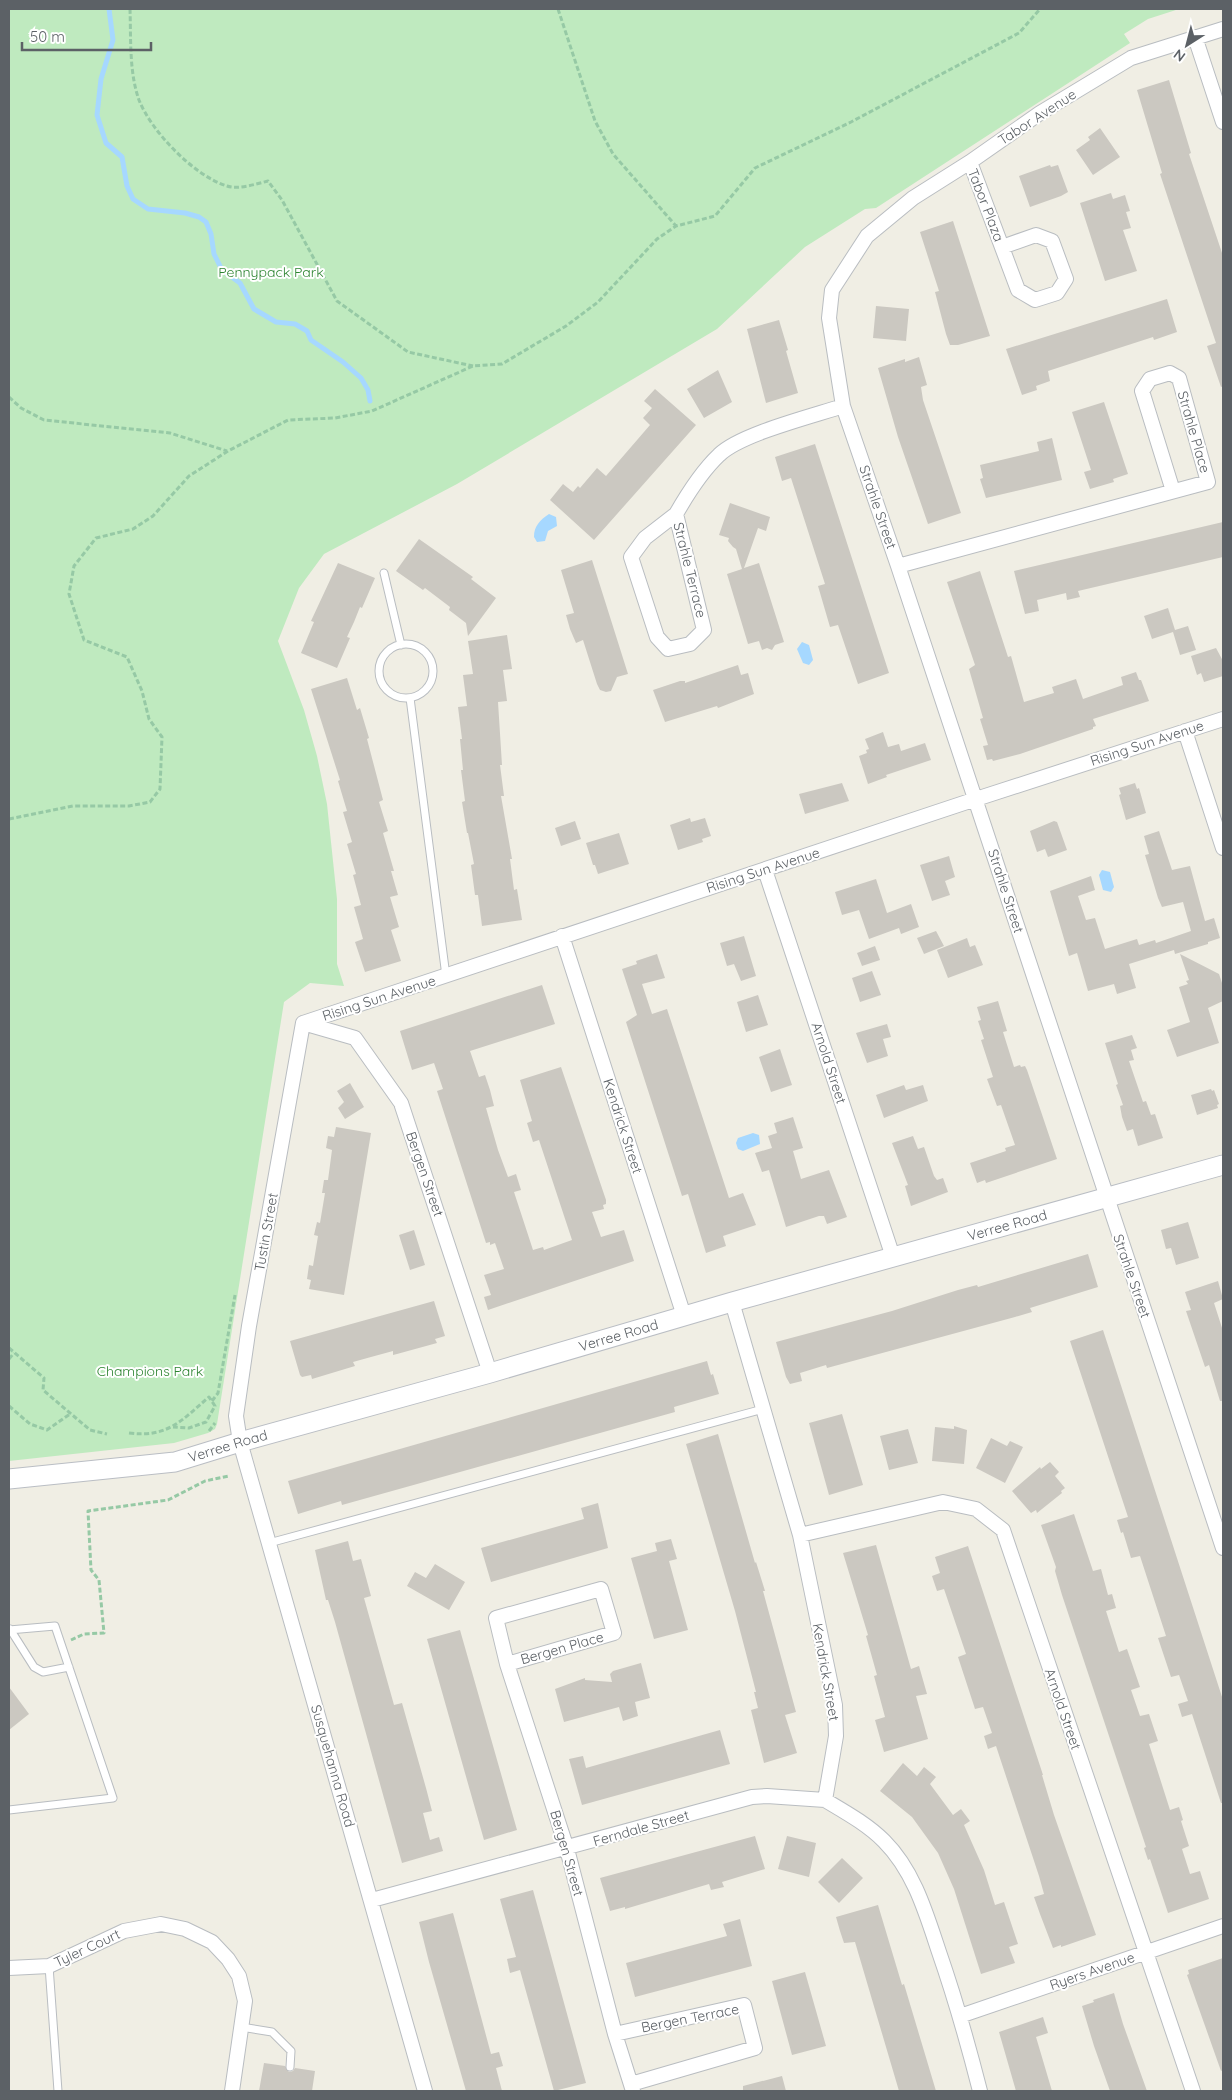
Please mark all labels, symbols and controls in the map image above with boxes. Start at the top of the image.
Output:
scale bar [22,20,151,52]
north arrow [1162,20,1212,70]
text: 50 m [30,27,65,46]
text: N [1170,45,1189,66]
street label: Tabor Avenue [995,85,1080,149]
street label: Tabor Plaza [964,166,1008,244]
park label: Pennypack Park [218,263,324,281]
street label: Strahle Place [1174,389,1214,475]
street label: Strahle Street [855,463,901,551]
street label: Strahle Terrace [669,520,711,620]
street label: Rising Sun Avenue [1088,716,1206,770]
street label: Rising Sun Avenue [704,843,822,897]
street label: Strahle Street [984,847,1028,936]
street label: Rising Sun Avenue [320,971,438,1025]
street label: Arnold Street [807,1020,851,1106]
street label: Kendrick Street [599,1076,647,1176]
street label: Bergen Street [402,1129,448,1219]
street label: Tustin Street [250,1191,282,1273]
street label: Verree Road [965,1206,1049,1245]
street label: Strahle Street [1109,1232,1155,1320]
street label: Verree Road [577,1315,660,1355]
park label: Champions Park [97,1362,203,1380]
street label: Verree Road [186,1426,269,1466]
street label: Kendrick Street [809,1622,843,1722]
street label: Bergen Place [518,1628,606,1668]
street label: Arnold Street [1041,1666,1085,1752]
street label: Susquehanna Road [307,1703,359,1829]
street label: Ferndale Street [591,1806,691,1850]
street label: Bergen Street [546,1808,588,1898]
street label: Tyler Court [51,1925,123,1971]
street label: Ryers Avenue [1047,1948,1137,1994]
street label: Bergen Terrace [639,2000,741,2036]

